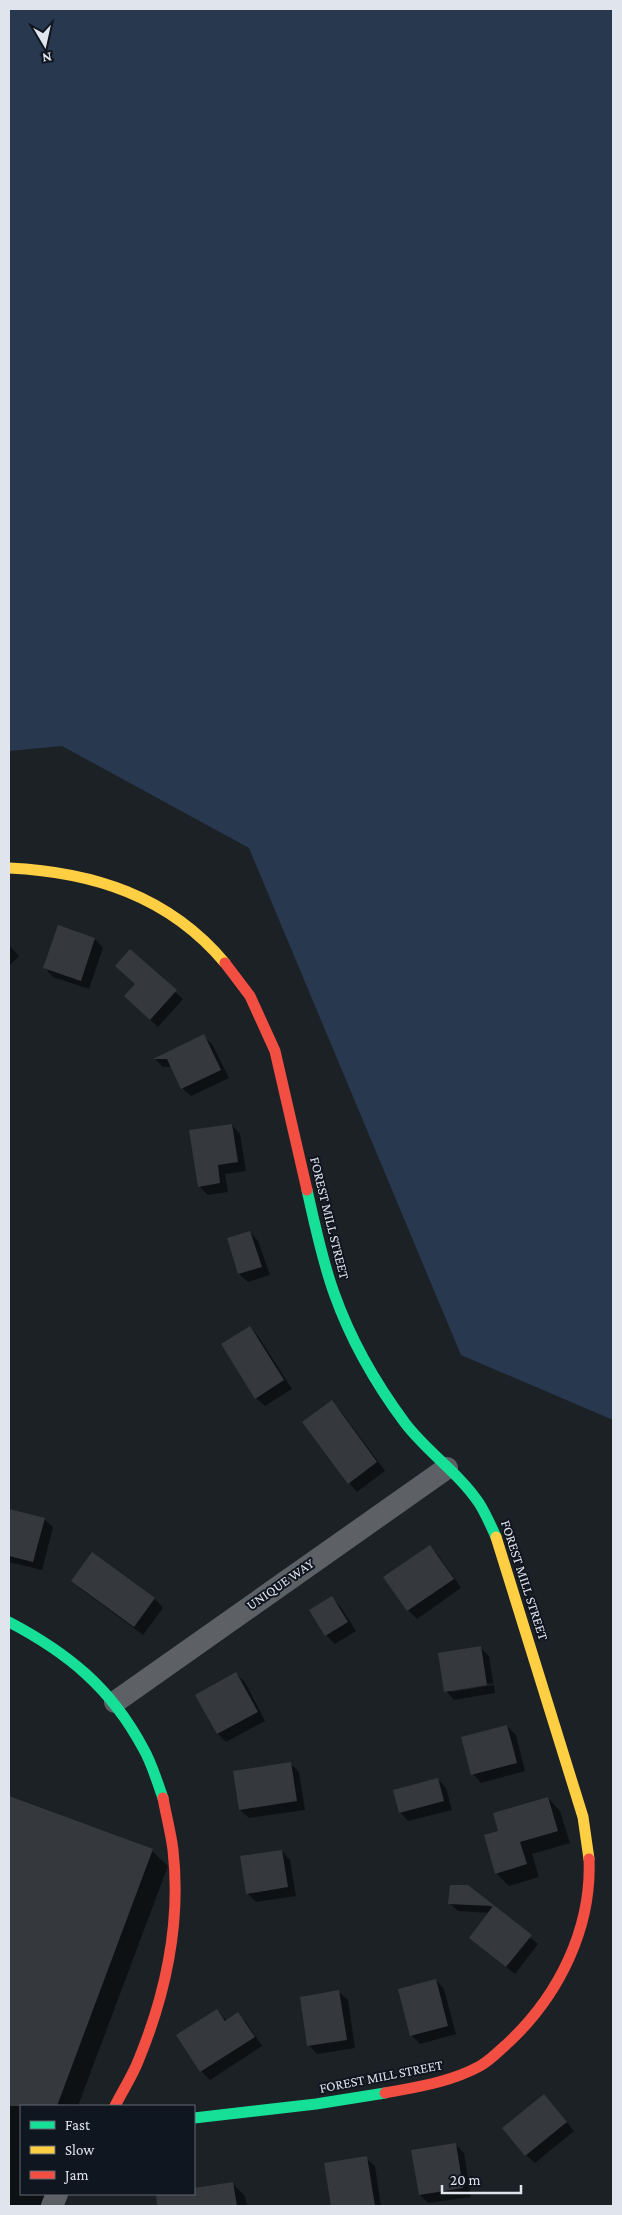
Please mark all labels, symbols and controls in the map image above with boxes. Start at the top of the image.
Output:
north arrow [20,20,70,70]
text: N [41,49,53,67]
street label: FOREST MILL STREET [307,1155,353,1281]
street label: FOREST MILL STREET [498,1518,552,1642]
street label: UNIQUE WAY [243,1555,317,1613]
street label: FOREST MILL STREET [318,2056,444,2096]
legend [20,2105,195,2195]
text: Fast [65,2117,91,2133]
text: Slow [65,2142,95,2158]
scale bar [442,2162,521,2194]
text: Jam [63,2167,88,2184]
text: 20 m [450,2172,481,2188]

